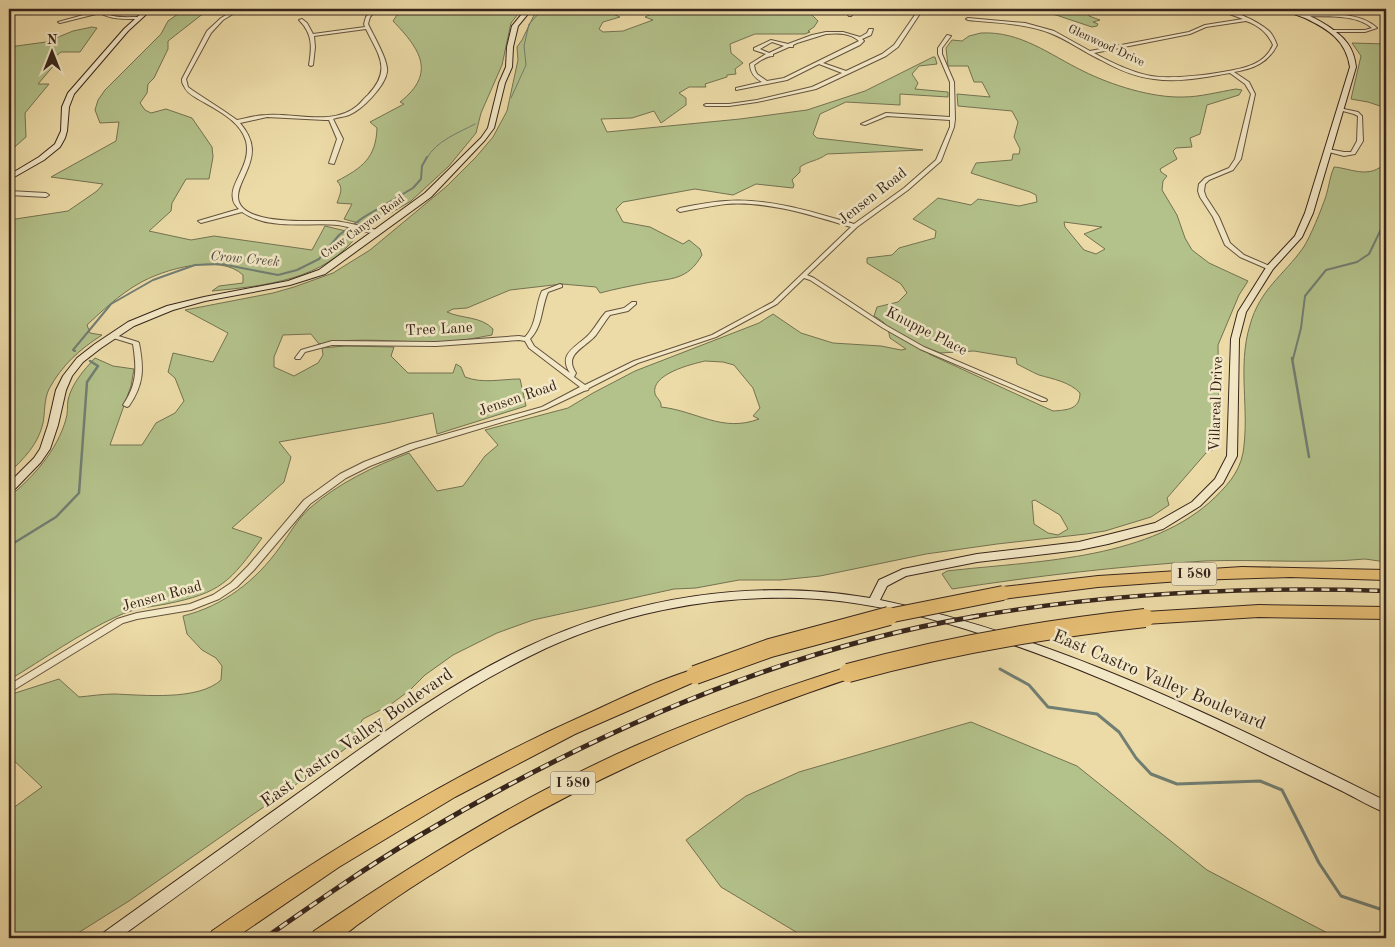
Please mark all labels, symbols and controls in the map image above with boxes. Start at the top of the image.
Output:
street label: Glenwood Drive [1066,23,1147,69]
north arrow [28,28,78,78]
text: N [47,33,58,47]
street label: Jensen Road [836,166,910,228]
street label: Crow Canyon Road [319,193,407,261]
water label: Crow Creek [210,249,280,269]
street label: Knuppe Place [883,305,969,359]
street label: Tree Lane [405,321,473,339]
street label: Villareal Drive [1208,356,1226,452]
street label: Jensen Road [477,378,559,419]
road number: I 580 [1172,562,1216,586]
street label: Jensen Road [120,579,204,615]
street label: East Castro Valley Boulevard [1050,627,1268,733]
street label: East Castro Valley Boulevard [258,665,456,811]
road number: I 580 [550,771,596,794]

